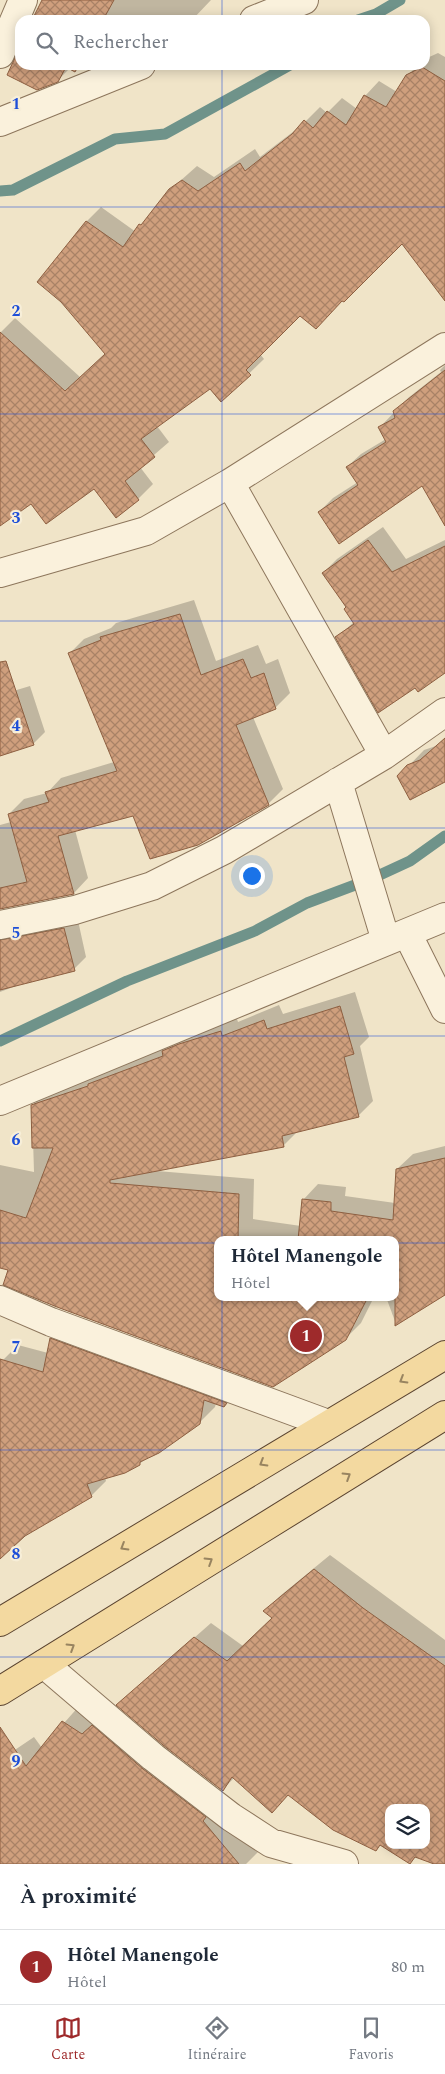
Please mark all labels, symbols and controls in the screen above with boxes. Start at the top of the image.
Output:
search box [15,15,430,70]
text: Rechercher [73,28,169,57]
icon: search [33,29,61,57]
text: 1 [12,92,20,116]
text: 2 [12,299,21,323]
text: 3 [12,506,21,530]
text: 4 [12,714,21,738]
your location [239,863,265,889]
text: 5 [12,921,20,945]
text: 6 [12,1128,21,1152]
popup [214,1236,399,1301]
text: Hôtel Manengole [231,1242,382,1271]
text: Hôtel [231,1271,270,1295]
pin: 1 [290,1317,322,1355]
text: 7 [12,1335,21,1359]
one-way arrow [400,1373,409,1383]
one-way arrow [260,1456,269,1466]
one-way arrow [342,1472,351,1482]
one-way arrow [121,1540,130,1550]
text: 8 [12,1542,21,1566]
one-way arrow [204,1558,213,1568]
one-way arrow [66,1644,75,1653]
text: 9 [12,1749,21,1773]
map controls [385,1804,430,1849]
button: layers [385,1804,430,1849]
text: À proximité [20,1881,137,1913]
text: Hôtel Manengole [67,1941,219,1970]
text: 1 [32,1955,40,1979]
text: 80 m [391,1955,425,1979]
text: Hôtel [67,1970,107,1994]
tab: Carte [51,2014,85,2065]
tab: Itinéraire [187,2014,246,2065]
tab: Favoris [348,2014,394,2065]

